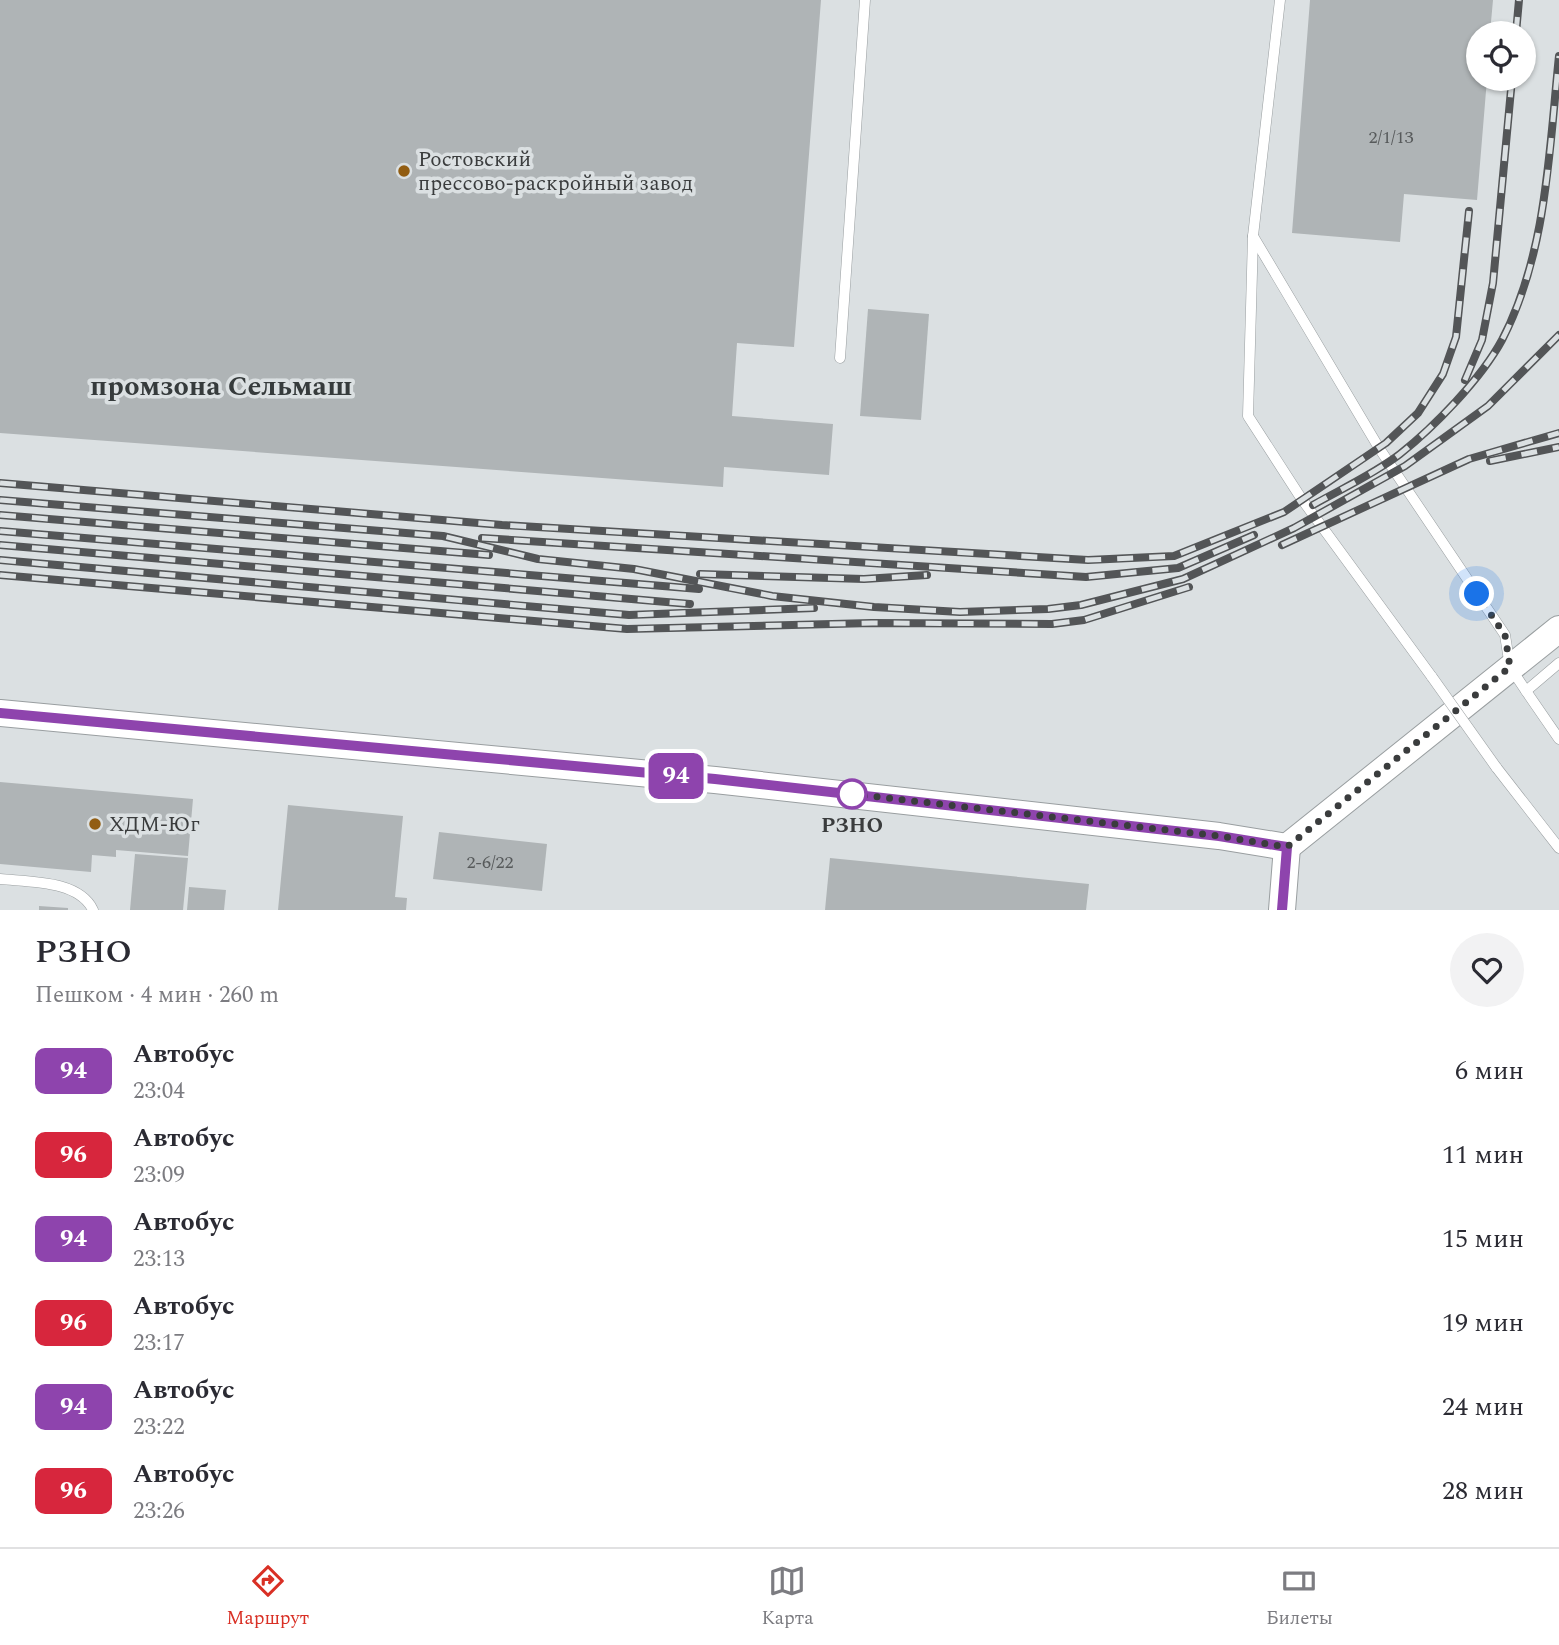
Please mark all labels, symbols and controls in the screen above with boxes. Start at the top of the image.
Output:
map controls [1466,21,1536,91]
button: locate [1466,21,1536,91]
house number: 2/1/13 [1369,124,1414,151]
place label: Ростовский прессово-раскройный завод [418,144,693,200]
marker: Ростовский прессово-раскройный завод [396,163,412,179]
district label: промзона Сельмаш [90,365,352,408]
your location [1459,576,1494,611]
line badge: 94 [644,753,708,799]
text: 94 [663,758,689,794]
marker: РЗНО [837,779,867,809]
place label: ХДМ-Юг [109,809,200,841]
place label: РЗНО [821,810,883,842]
marker: ХДМ-Юг [87,816,103,832]
house number: 2-6/22 [466,849,514,876]
text: РЗНО [35,927,132,977]
button: heart [1450,933,1524,1007]
text: Пешком · 4 мин · 260 m [35,978,279,1013]
text: Автобус [133,1034,235,1074]
text: 6 мин [1455,1051,1524,1091]
text: 94 [60,1053,87,1089]
text: 23:04 [133,1074,185,1109]
text: Автобус [133,1118,235,1158]
text: 11 мин [1442,1135,1524,1175]
text: 96 [60,1137,87,1173]
text: 23:09 [133,1158,185,1193]
text: Автобус [133,1202,235,1242]
text: 15 мин [1442,1219,1524,1259]
text: 94 [60,1221,87,1257]
text: 23:13 [133,1242,185,1277]
text: Автобус [133,1286,235,1326]
text: 19 мин [1442,1303,1524,1343]
text: 96 [60,1305,87,1341]
text: 23:17 [133,1326,185,1361]
text: Автобус [133,1370,235,1410]
text: 24 мин [1442,1387,1524,1427]
text: 94 [60,1389,87,1425]
text: 23:22 [133,1410,185,1445]
text: Автобус [133,1454,235,1494]
text: 28 мин [1442,1471,1524,1511]
text: 96 [60,1473,87,1509]
text: 23:26 [133,1494,185,1529]
tab: Маршрут [226,1562,309,1633]
tab: Карта [761,1562,813,1633]
tab: Билеты [1266,1562,1333,1633]

